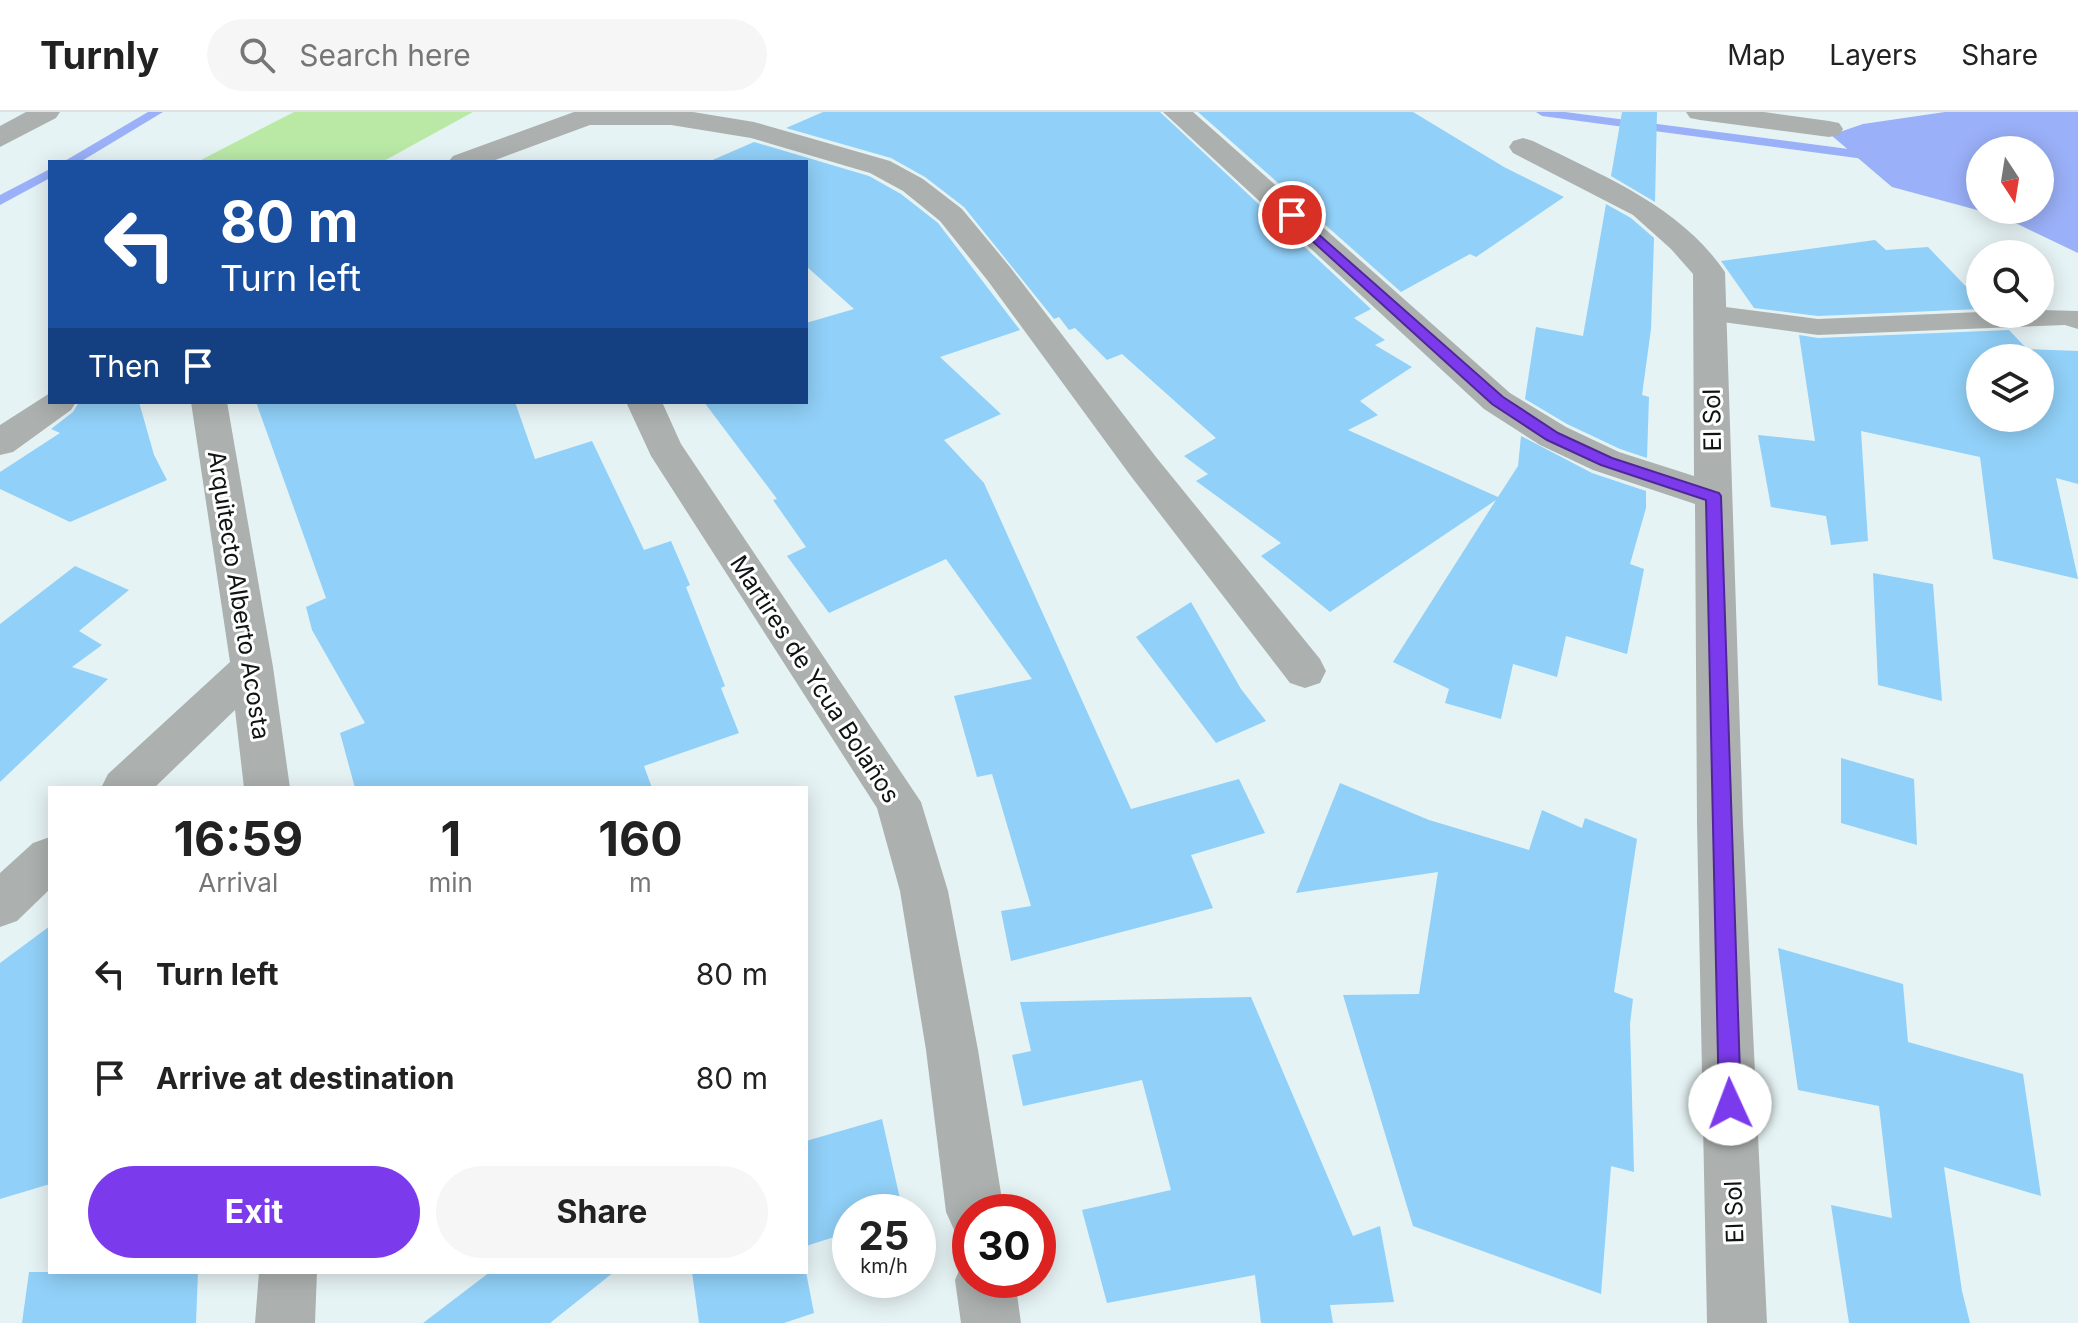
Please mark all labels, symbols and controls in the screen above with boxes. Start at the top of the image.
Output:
search box [207,19,767,91]
text: Turnly [40,32,159,78]
icon: search [235,33,279,77]
text: Search here [299,37,471,73]
text: Map [1727,38,1785,72]
text: Layers [1829,38,1917,72]
text: Share [1961,38,2038,72]
north arrow [1966,136,2054,224]
map controls [1966,136,2054,432]
pin [1258,181,1326,249]
text: 80 m [220,188,359,256]
icon: left [88,192,192,296]
icon: arrive [1270,193,1314,237]
button: search [1966,240,2054,328]
text: Turn left [220,256,361,300]
icon: arrive [176,344,220,388]
button: layers [1966,344,2054,432]
text: Then [88,348,160,384]
street label: El Sol [1697,388,1727,452]
street label: Arquitecto Alberto Acosta [202,449,276,741]
street label: Martires de Ycua Bolaños [724,550,906,808]
text: 16:59 [173,809,303,868]
text: 1 [440,809,461,868]
text: 160 [598,809,683,868]
text: Arrival [198,867,278,898]
text: min [429,867,473,898]
text: m [629,867,652,898]
icon: left [88,952,132,996]
text: Turn left [156,956,278,992]
text: 80 m [696,956,768,992]
icon: arrive [88,1056,132,1100]
text: Arrive at destination [156,1060,454,1096]
text: 80 m [696,1060,768,1096]
position arrow [1688,1062,1772,1146]
button: Exit [88,1166,420,1258]
button: Share [436,1166,768,1258]
street label: El Sol [1718,1180,1750,1244]
speed limit sign: 30 [952,1194,1056,1298]
text: 25 [859,1211,909,1260]
text: km/h [860,1254,908,1278]

